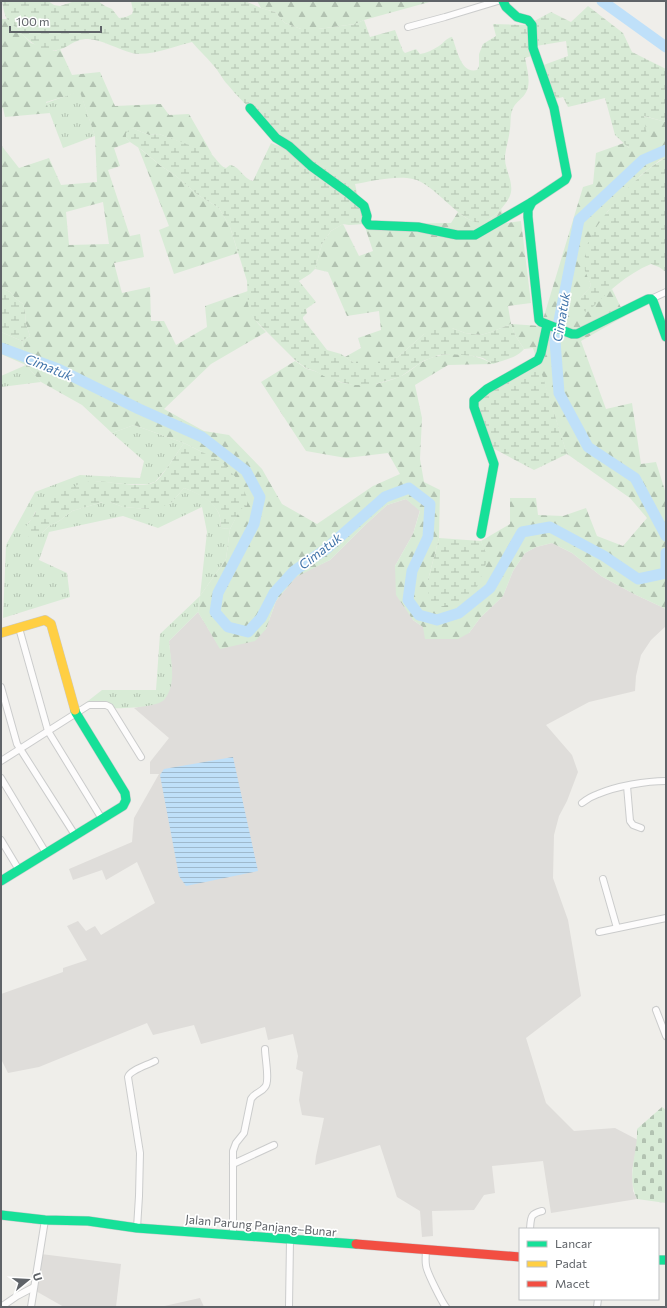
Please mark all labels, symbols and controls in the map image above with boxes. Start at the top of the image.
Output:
scale bar [10,8,101,34]
text: 100 m [16,14,50,28]
water label: Cimatuk [549,290,573,343]
water label: Cimatuk [23,350,76,384]
water label: Cimatuk [295,529,345,573]
street label: Jalan Parung Panjang–Bunar [185,1211,337,1240]
legend [519,1228,659,1300]
text: Lancar [555,1236,592,1250]
text: Padat [555,1256,587,1270]
north arrow [8,1260,48,1300]
text: U [31,1271,45,1283]
text: Macet [555,1276,590,1290]

